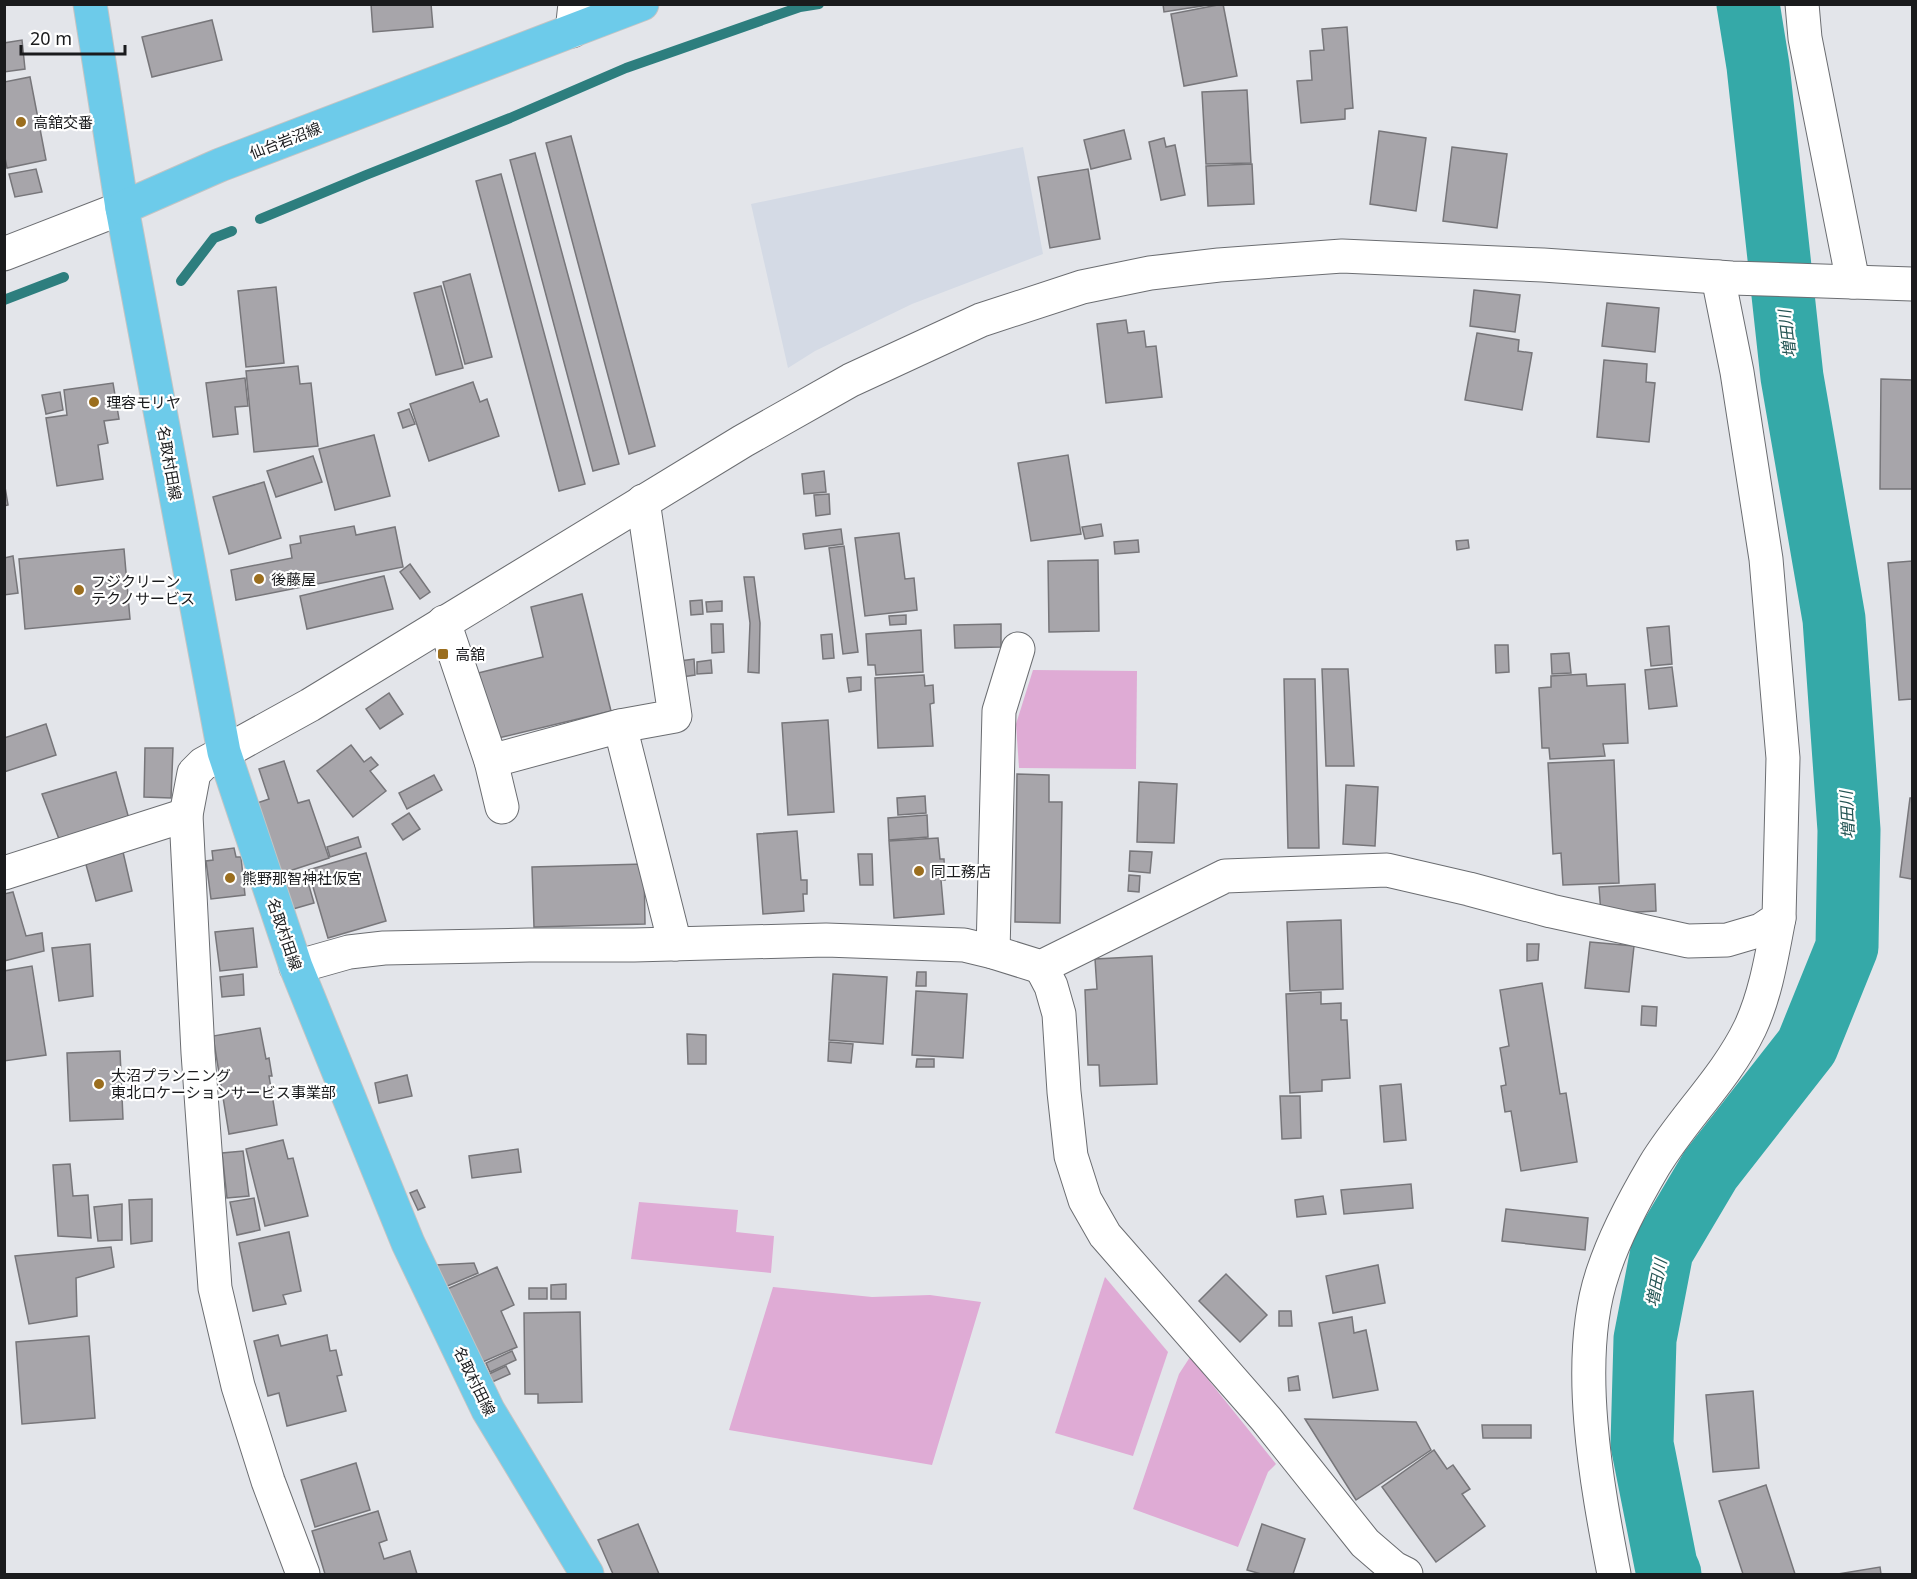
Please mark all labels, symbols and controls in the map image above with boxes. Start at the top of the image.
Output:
scale bar [21,18,124,56]
text: 20 m [30,26,72,50]
place label: 高舘交番 [33,112,93,132]
marker: 高舘交番 [14,115,28,129]
street label: 仙台岩沼線 [246,117,324,163]
water label: 増田川 [1773,307,1801,359]
place label: 理容モリヤ [106,392,181,412]
marker: 理容モリヤ [87,395,101,409]
street label: 名取村田線 [154,424,186,502]
place label: 後藤屋 [271,569,316,589]
place label: フジクリーン テクノサービス [91,571,195,608]
marker: 後藤屋 [252,572,266,586]
marker: フジクリーン テクノサービス [72,583,86,597]
place label: 高舘 [455,644,485,664]
marker: 高舘 [436,647,450,661]
water label: 増田川 [1835,788,1859,840]
place label: 同工務店 [931,861,991,881]
marker: 同工務店 [912,864,926,878]
place label: 熊野那智神社仮宮 [242,868,362,888]
marker: 熊野那智神社仮宮 [223,871,237,885]
street label: 名取村田線 [263,895,307,973]
place label: 大沼プランニング 東北ロケーションサービス事業部 [111,1065,336,1102]
marker: 大沼プランニング 東北ロケーションサービス事業部 [92,1077,106,1091]
water label: 増田川 [1641,1255,1672,1309]
street label: 名取村田線 [450,1343,500,1419]

